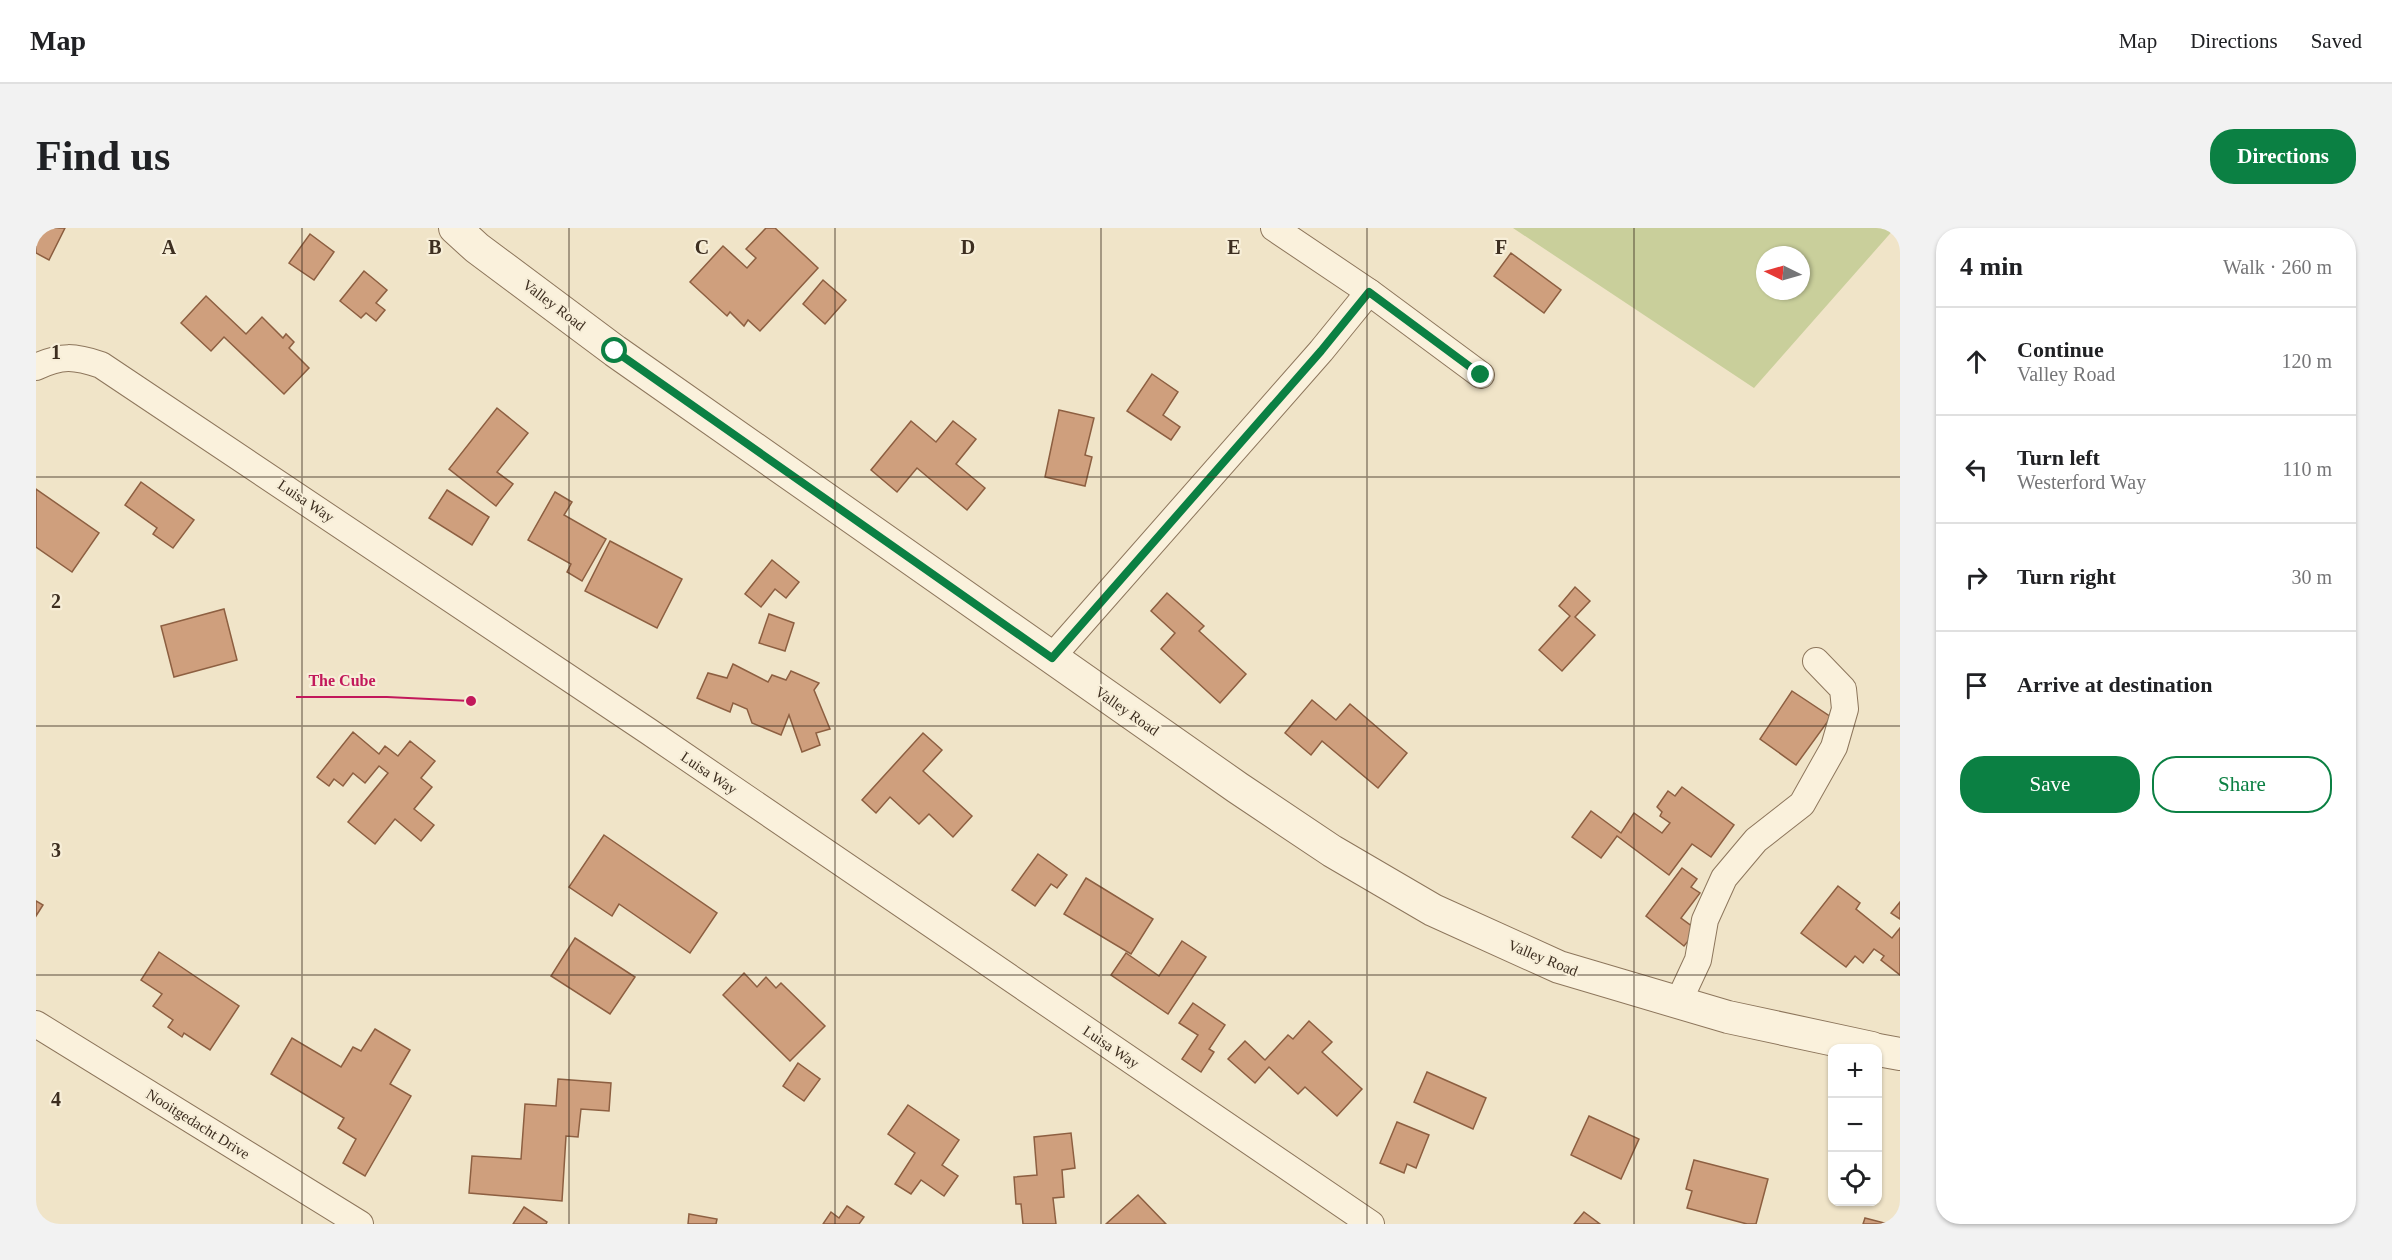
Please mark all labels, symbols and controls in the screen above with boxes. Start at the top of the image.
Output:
text: Map [30,25,86,56]
text: Map [2119,29,2157,53]
text: Directions [2190,29,2278,53]
text: Saved [2311,29,2362,53]
button: Directions [2210,129,2356,184]
text: Find us [36,133,170,179]
text: A [162,236,177,258]
text: B [428,236,442,258]
text: C [695,236,709,258]
text: D [961,236,975,258]
text: E [1227,236,1241,258]
text: F [1495,236,1507,258]
north arrow [1756,246,1810,300]
text: 4 min [1960,252,2023,281]
text: Walk · 260 m [2223,256,2332,278]
street label: Valley Road [520,276,589,334]
route start [601,337,627,363]
text: Continue [2017,337,2104,362]
text: 1 [51,341,61,363]
icon: ahead [1960,345,1993,378]
text: 120 m [2281,350,2332,372]
route end [1467,361,1493,387]
text: Valley Road [2017,363,2115,385]
text: Turn left [2017,445,2100,470]
icon: left [1960,453,1993,486]
text: 110 m [2282,458,2332,480]
text: Westerford Way [2017,471,2146,493]
street label: Luisa Way [275,476,337,526]
icon: right [1960,561,1993,594]
text: Turn right [2017,564,2116,589]
text: 30 m [2291,566,2332,588]
text: 2 [51,590,61,612]
callout: The Cube [296,663,387,697]
icon: arrive [1960,669,1993,702]
text: The Cube [308,672,376,689]
text: Arrive at destination [2017,672,2213,697]
street label: Valley Road [1092,683,1162,739]
street label: Luisa Way [678,748,740,798]
button: Save [1960,756,2140,813]
button: Share [2152,756,2332,813]
text: 3 [51,839,61,861]
street label: Valley Road [1506,937,1581,979]
street label: Luisa Way [1080,1022,1142,1072]
map controls [1828,1044,1882,1206]
button: + [1828,1044,1882,1098]
street label: Nooitgedacht Drive [143,1086,253,1162]
text: 4 [51,1088,61,1110]
button: − [1828,1098,1882,1152]
button: locate [1828,1152,1882,1206]

